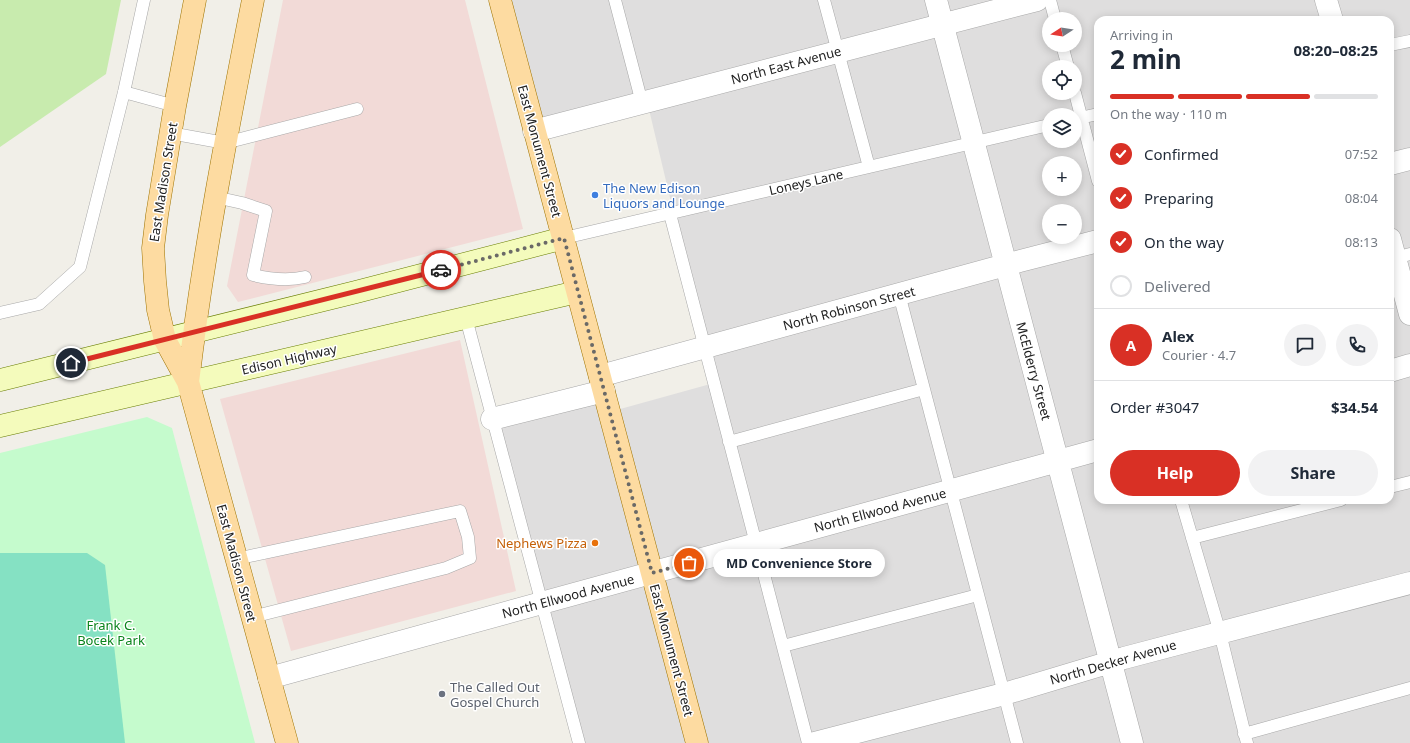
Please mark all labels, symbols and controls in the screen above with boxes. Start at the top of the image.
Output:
north arrow [1042,12,1082,52]
map controls [1042,12,1082,244]
text: Arriving in [1110,26,1173,44]
text: 08:20–08:25 [1293,40,1378,60]
text: 2 min [1110,41,1182,77]
street label: North East Avenue [729,42,843,88]
button: locate [1042,60,1082,100]
street label: East Monument Street [514,83,566,220]
text: On the way · 110 m [1110,105,1227,123]
button: layers [1042,108,1082,148]
street label: East Madison Street [145,121,181,243]
icon: check [1110,143,1132,165]
text: Confirmed [1144,144,1219,164]
text: 07:52 [1345,145,1378,163]
button: + [1042,156,1082,196]
street label: Loneys Lane [767,165,845,199]
place label: The New Edison Liquors and Lounge [603,179,725,212]
icon: check [1110,187,1132,209]
text: Preparing [1144,188,1214,208]
text: 08:04 [1345,189,1378,207]
marker: The New Edison Liquors and Lounge [590,190,600,200]
button: − [1042,204,1082,244]
icon: check [1110,231,1132,253]
text: On the way [1144,232,1224,252]
text: 08:13 [1345,233,1378,251]
courier [421,250,461,290]
icon: car [430,259,452,281]
text: Delivered [1144,276,1211,296]
street label: North Robinson Street [781,282,917,334]
street label: McElderry Street [1012,320,1056,422]
button: chat [1284,324,1326,366]
button: phone [1336,324,1378,366]
text: Alex [1162,326,1194,346]
text: A [1126,335,1136,355]
street label: Edison Highway [240,339,339,379]
pin [54,346,88,380]
text: Courier · 4.7 [1162,346,1236,364]
icon: home [60,352,82,374]
text: Order #3047 [1110,397,1199,417]
text: $34.54 [1331,397,1378,417]
button: Help [1110,450,1240,496]
button: Share [1248,450,1378,496]
street label: North Ellwood Avenue [812,484,948,536]
street label: East Madison Street [213,502,261,624]
place label: Nephews Pizza [496,534,587,552]
marker: Nephews Pizza [590,538,600,548]
pin [672,546,706,580]
callout: MD Convenience Store [713,549,885,577]
icon: bag [678,552,700,574]
text: MD Convenience Store [726,554,872,572]
street label: North Ellwood Avenue [500,570,636,622]
street label: East Monument Street [646,582,698,719]
park label: Frank C. Bocek Park [77,616,145,649]
street label: North Decker Avenue [1048,635,1178,689]
place label: The Called Out Gospel Church [450,678,540,711]
marker: The Called Out Gospel Church [437,689,447,699]

